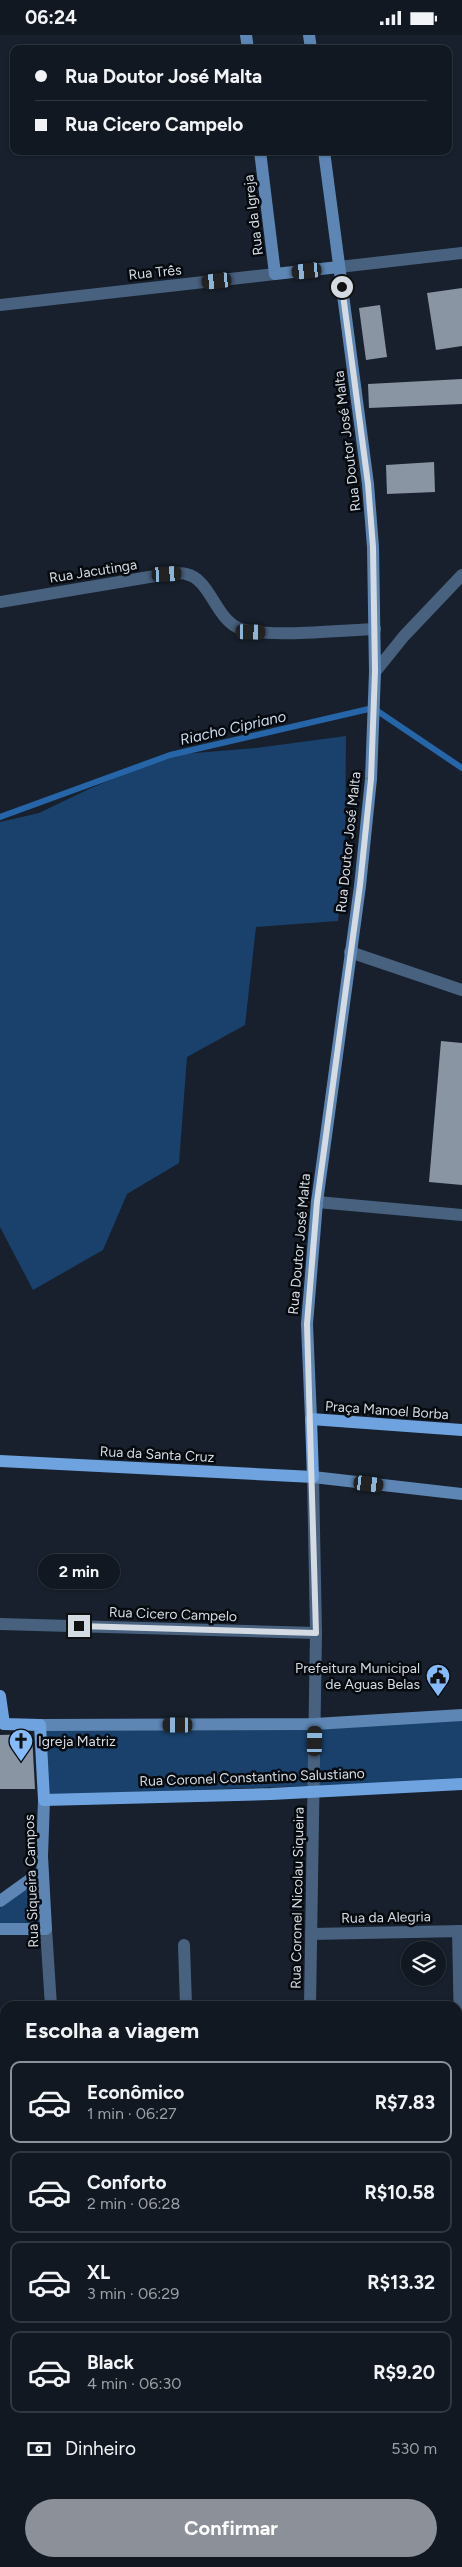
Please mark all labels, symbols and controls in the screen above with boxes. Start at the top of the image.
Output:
text: 06:24 [25,6,77,29]
text: Rua Doutor José Malta [65,65,262,88]
text: Rua Cicero Campelo [65,113,243,136]
street label: Rua da Igreja [240,174,267,256]
street label: Rua Três [128,261,182,284]
car [291,262,322,280]
car [201,272,232,290]
route start [331,276,353,298]
street label: Rua Doutor José Malta [330,370,365,512]
street label: Rua Jacutinga [48,556,138,587]
car [151,566,182,582]
car [235,624,266,640]
water label: Riacho Cipriano [178,707,288,749]
street label: Rua Doutor José Malta [333,771,364,913]
street label: Rua Doutor José Malta [285,1173,314,1315]
street label: Praça Manoel Borba [325,1398,449,1423]
street label: Rua da Santa Cruz [99,1443,215,1466]
car [353,1475,384,1493]
callout: 2 min [38,1553,120,1589]
text: 2 min [59,1562,99,1581]
street label: Rua Cicero Campelo [109,1604,237,1625]
route end [68,1615,90,1637]
place label: Prefeitura Municipal de Aguas Belas [295,1660,420,1693]
public building icon: Prefeitura Municipal de Aguas Belas [425,1663,451,1697]
car [163,1718,193,1733]
car [307,1726,322,1756]
church icon: Igreja Matriz [8,1728,34,1762]
place label: Igreja Matriz [38,1733,116,1750]
street label: Rua Coronel Constantino Salustiano [139,1765,365,1790]
street label: Rua Coronel Nicolau Siqueira [287,1807,308,1989]
street label: Rua Siqueira Campos [21,1814,42,1948]
street label: Rua da Alegria [341,1908,431,1927]
map controls [401,1941,446,1986]
button: layers [401,1941,446,1986]
text: Escolha a viagem [25,2017,199,2044]
icon: car [27,2080,72,2125]
text: Econômico [87,2081,184,2104]
text: R$7.83 [375,2091,435,2114]
text: 1 min · 06:27 [87,2104,177,2123]
icon: car [27,2170,72,2215]
text: Conforto [87,2171,167,2194]
text: R$10.58 [365,2181,435,2204]
text: 2 min · 06:28 [87,2194,180,2213]
icon: car [27,2260,72,2305]
text: XL [87,2261,110,2284]
text: R$13.32 [367,2271,435,2294]
text: 3 min · 06:29 [87,2284,179,2303]
icon: car [27,2350,72,2395]
text: Black [87,2351,134,2374]
text: R$9.20 [373,2361,435,2384]
text: 4 min · 06:30 [87,2374,181,2393]
icon: cash [25,2435,53,2463]
text: Dinheiro [65,2437,136,2460]
text: 530 m [391,2439,437,2458]
button: Confirmar [25,2499,437,2557]

